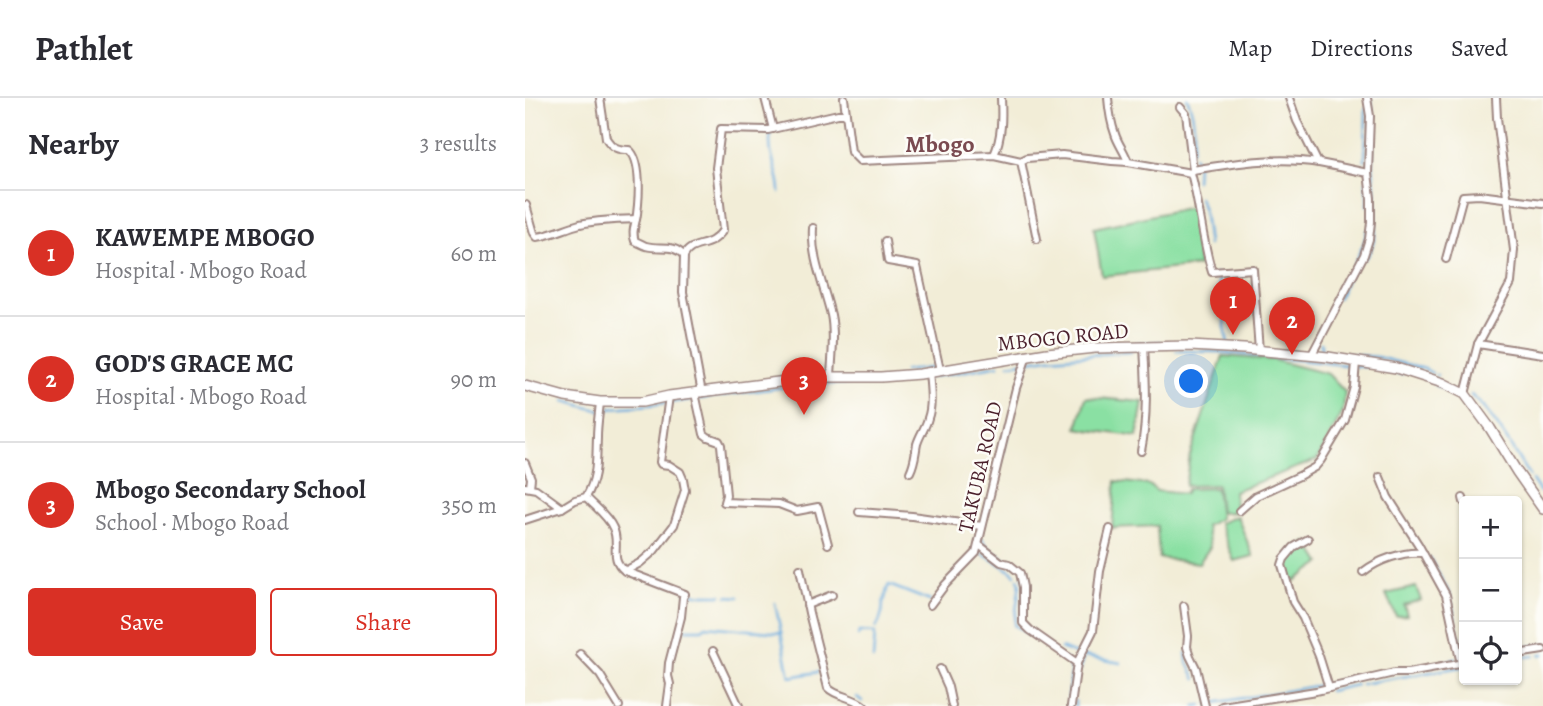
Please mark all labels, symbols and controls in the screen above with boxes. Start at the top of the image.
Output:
text: Pathlet [35,26,133,71]
text: Map [1228,32,1272,64]
text: Directions [1310,32,1413,64]
text: Saved [1451,32,1508,64]
text: Nearby [28,124,119,164]
text: 3 results [420,128,497,159]
district label: Mbogo [905,128,975,160]
text: KAWEMPE MBOGO [95,220,314,255]
text: 1 [47,238,55,269]
text: 60 m [450,238,497,269]
text: Hospital · Mbogo Road [95,255,307,286]
pin: 1 [1210,277,1256,335]
pin: 2 [1269,297,1315,355]
street label: MBOGO ROAD [996,316,1130,358]
text: GOD'S GRACE MC [95,346,294,381]
pin: 3 [781,357,827,415]
text: 2 [45,364,57,395]
text: 90 m [451,364,497,395]
your location [1174,364,1208,398]
text: Hospital · Mbogo Road [95,381,307,412]
street label: TAKUBA ROAD [951,399,1009,535]
text: Mbogo Secondary School [95,472,366,507]
text: 3 [46,490,56,521]
text: 350 m [442,490,497,521]
map controls [1459,496,1522,685]
button: + [1459,496,1522,559]
text: School · Mbogo Road [95,507,289,538]
button: − [1459,559,1522,622]
button: Save [28,588,256,656]
button: Share [270,588,497,656]
button: locate [1459,622,1522,685]

